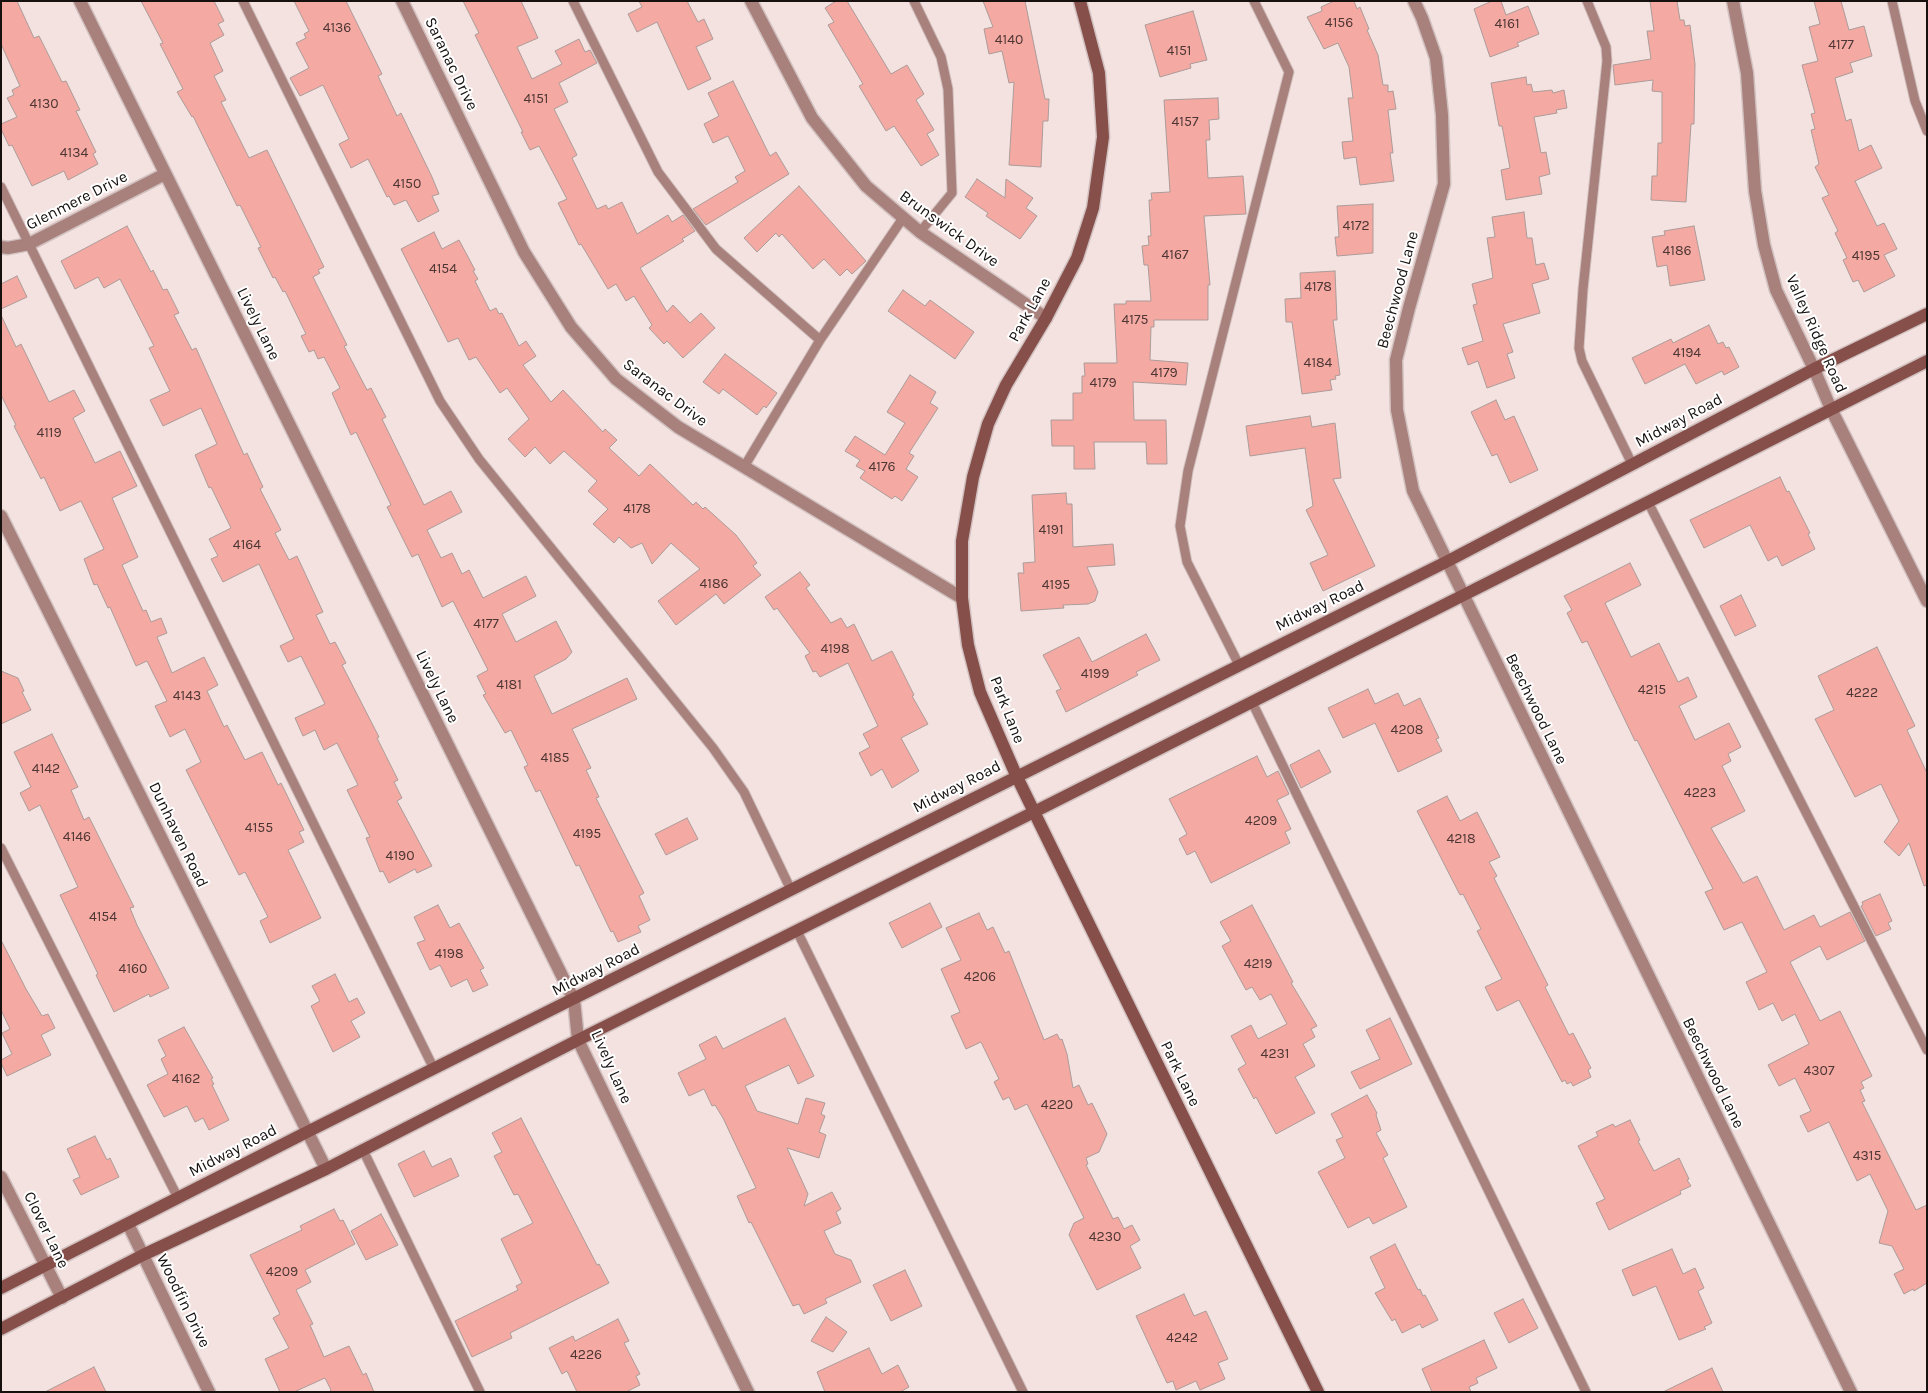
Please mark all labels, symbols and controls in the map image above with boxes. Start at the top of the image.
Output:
street label: Saranac Drive [420,14,482,114]
house number: 4156 [1325,15,1353,31]
house number: 4161 [1494,16,1520,32]
house number: 4136 [323,20,351,36]
house number: 4140 [995,32,1023,48]
house number: 4177 [1828,37,1854,53]
house number: 4151 [1167,43,1191,59]
house number: 4151 [524,91,548,107]
house number: 4130 [29,96,59,112]
house number: 4157 [1172,114,1198,130]
house number: 4134 [60,145,88,161]
street label: Glenmere Drive [23,167,131,235]
house number: 4150 [393,176,421,192]
street label: Brunswick Drive [896,186,1002,272]
house number: 4172 [1342,218,1370,234]
street label: Beechwood Lane [1373,229,1423,351]
house number: 4186 [1662,243,1692,259]
house number: 4167 [1161,247,1189,263]
house number: 4195 [1852,248,1880,264]
house number: 4154 [429,261,457,277]
street label: Valley Ridge Road [1781,272,1851,396]
street label: Park Lane [1005,275,1055,345]
house number: 4178 [1304,279,1332,295]
street label: Lively Lane [232,285,284,363]
house number: 4175 [1122,312,1148,328]
house number: 4194 [1673,345,1701,361]
street label: Saranac Drive [619,355,711,431]
house number: 4184 [1304,355,1332,371]
house number: 4179 [1150,365,1178,381]
house number: 4179 [1089,375,1117,391]
street label: Midway Road [1632,390,1726,452]
house number: 4119 [36,425,62,441]
house number: 4176 [868,459,896,475]
house number: 4178 [623,501,651,517]
house number: 4191 [1038,522,1064,538]
house number: 4164 [233,537,261,553]
house number: 4186 [699,576,729,592]
street label: Midway Road [1273,576,1367,636]
house number: 4195 [1042,577,1070,593]
house number: 4177 [473,616,499,632]
house number: 4198 [820,641,850,657]
street label: Lively Lane [411,648,463,726]
street label: Beechwood Lane [1501,651,1571,767]
house number: 4199 [1081,666,1109,682]
street label: Park Lane [985,674,1029,746]
house number: 4181 [496,677,522,693]
house number: 4215 [1638,682,1666,698]
house number: 4222 [1846,685,1878,701]
house number: 4143 [173,688,201,704]
house number: 4208 [1391,722,1423,738]
house number: 4185 [541,750,569,766]
street label: Midway Road [910,757,1004,817]
house number: 4142 [32,761,60,777]
street label: Dunhaven Road [144,779,212,891]
house number: 4223 [1684,785,1716,801]
house number: 4209 [1245,813,1277,829]
house number: 4155 [245,820,273,836]
house number: 4195 [573,826,601,842]
house number: 4146 [63,829,91,845]
house number: 4218 [1446,831,1476,847]
house number: 4190 [386,848,414,864]
house number: 4154 [89,909,117,925]
street label: Midway Road [549,940,643,1000]
house number: 4198 [434,946,464,962]
house number: 4219 [1244,956,1272,972]
house number: 4160 [119,961,147,977]
house number: 4206 [964,969,996,985]
street label: Beechwood Lane [1678,1015,1748,1131]
street label: Lively Lane [586,1027,636,1107]
street label: Park Lane [1156,1038,1204,1110]
house number: 4231 [1261,1046,1289,1062]
house number: 4307 [1804,1063,1834,1079]
house number: 4162 [172,1071,200,1087]
house number: 4220 [1041,1097,1073,1113]
street label: Midway Road [186,1121,280,1181]
house number: 4315 [1853,1148,1881,1164]
street label: Clover Lane [19,1188,73,1272]
house number: 4230 [1089,1229,1121,1245]
street label: Woodfin Drive [152,1251,214,1351]
house number: 4209 [266,1264,298,1280]
house number: 4242 [1166,1330,1198,1346]
house number: 4226 [570,1347,602,1363]

